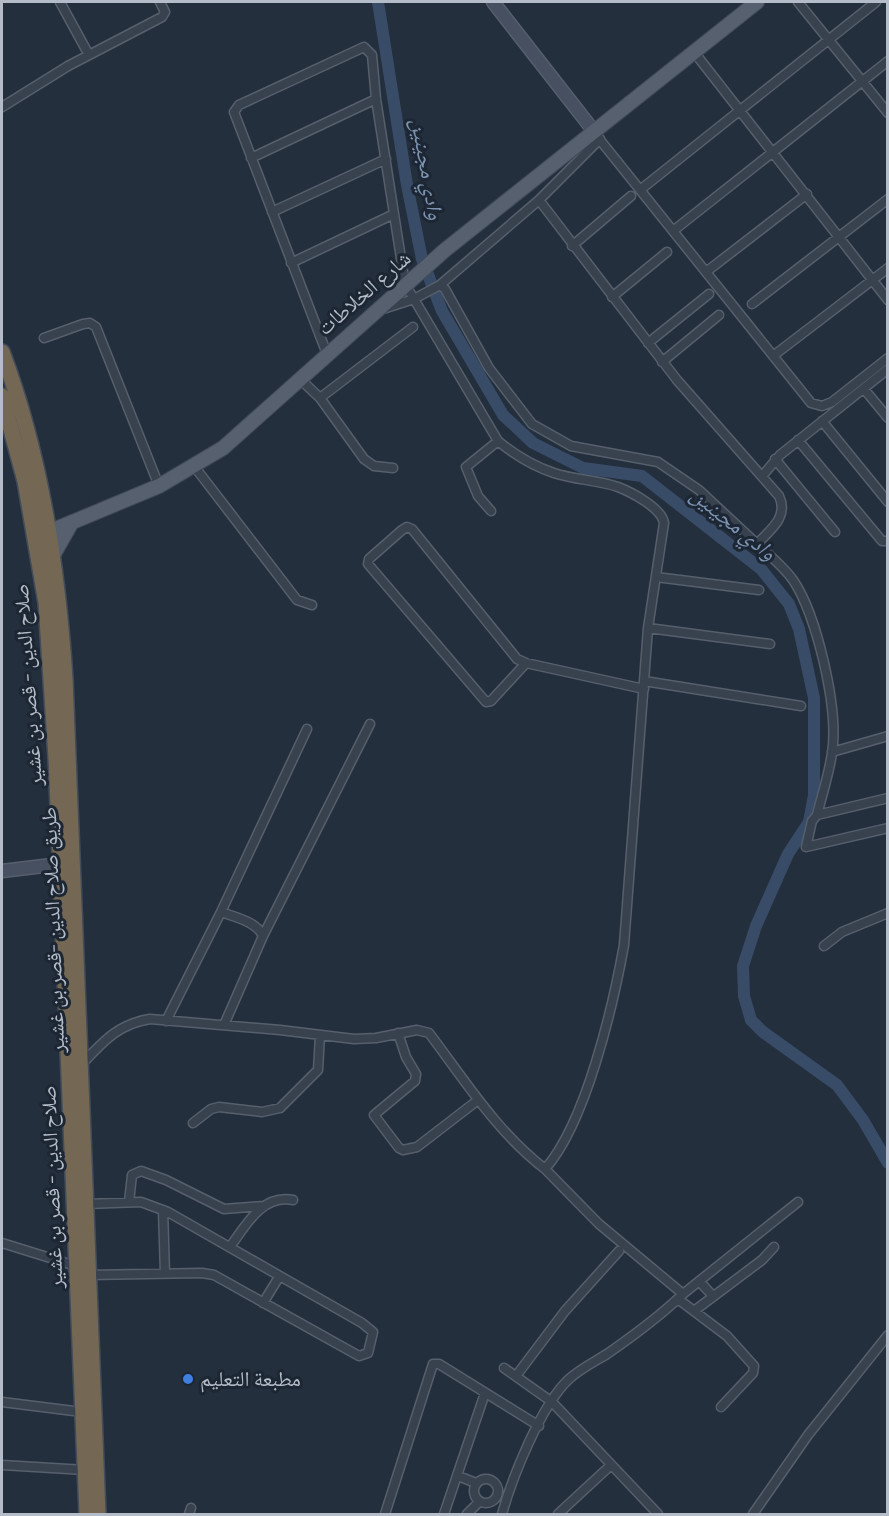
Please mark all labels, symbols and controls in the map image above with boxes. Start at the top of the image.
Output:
water label: وادي مجينين [402,116,451,222]
street label: شارع الخلاطات [311,244,416,341]
water label: وادي مجينين [683,480,783,569]
street label: صلاح الدين - قصر بن غشير [7,583,48,788]
street label: طريق صلاح الدين -قصر بن غشير [35,807,70,1054]
street label: صلاح الدين - قصر بن غشير [34,1085,69,1290]
place label: مطبعة التعليم [200,1365,301,1393]
marker: مطبعة التعليم [181,1372,195,1386]

